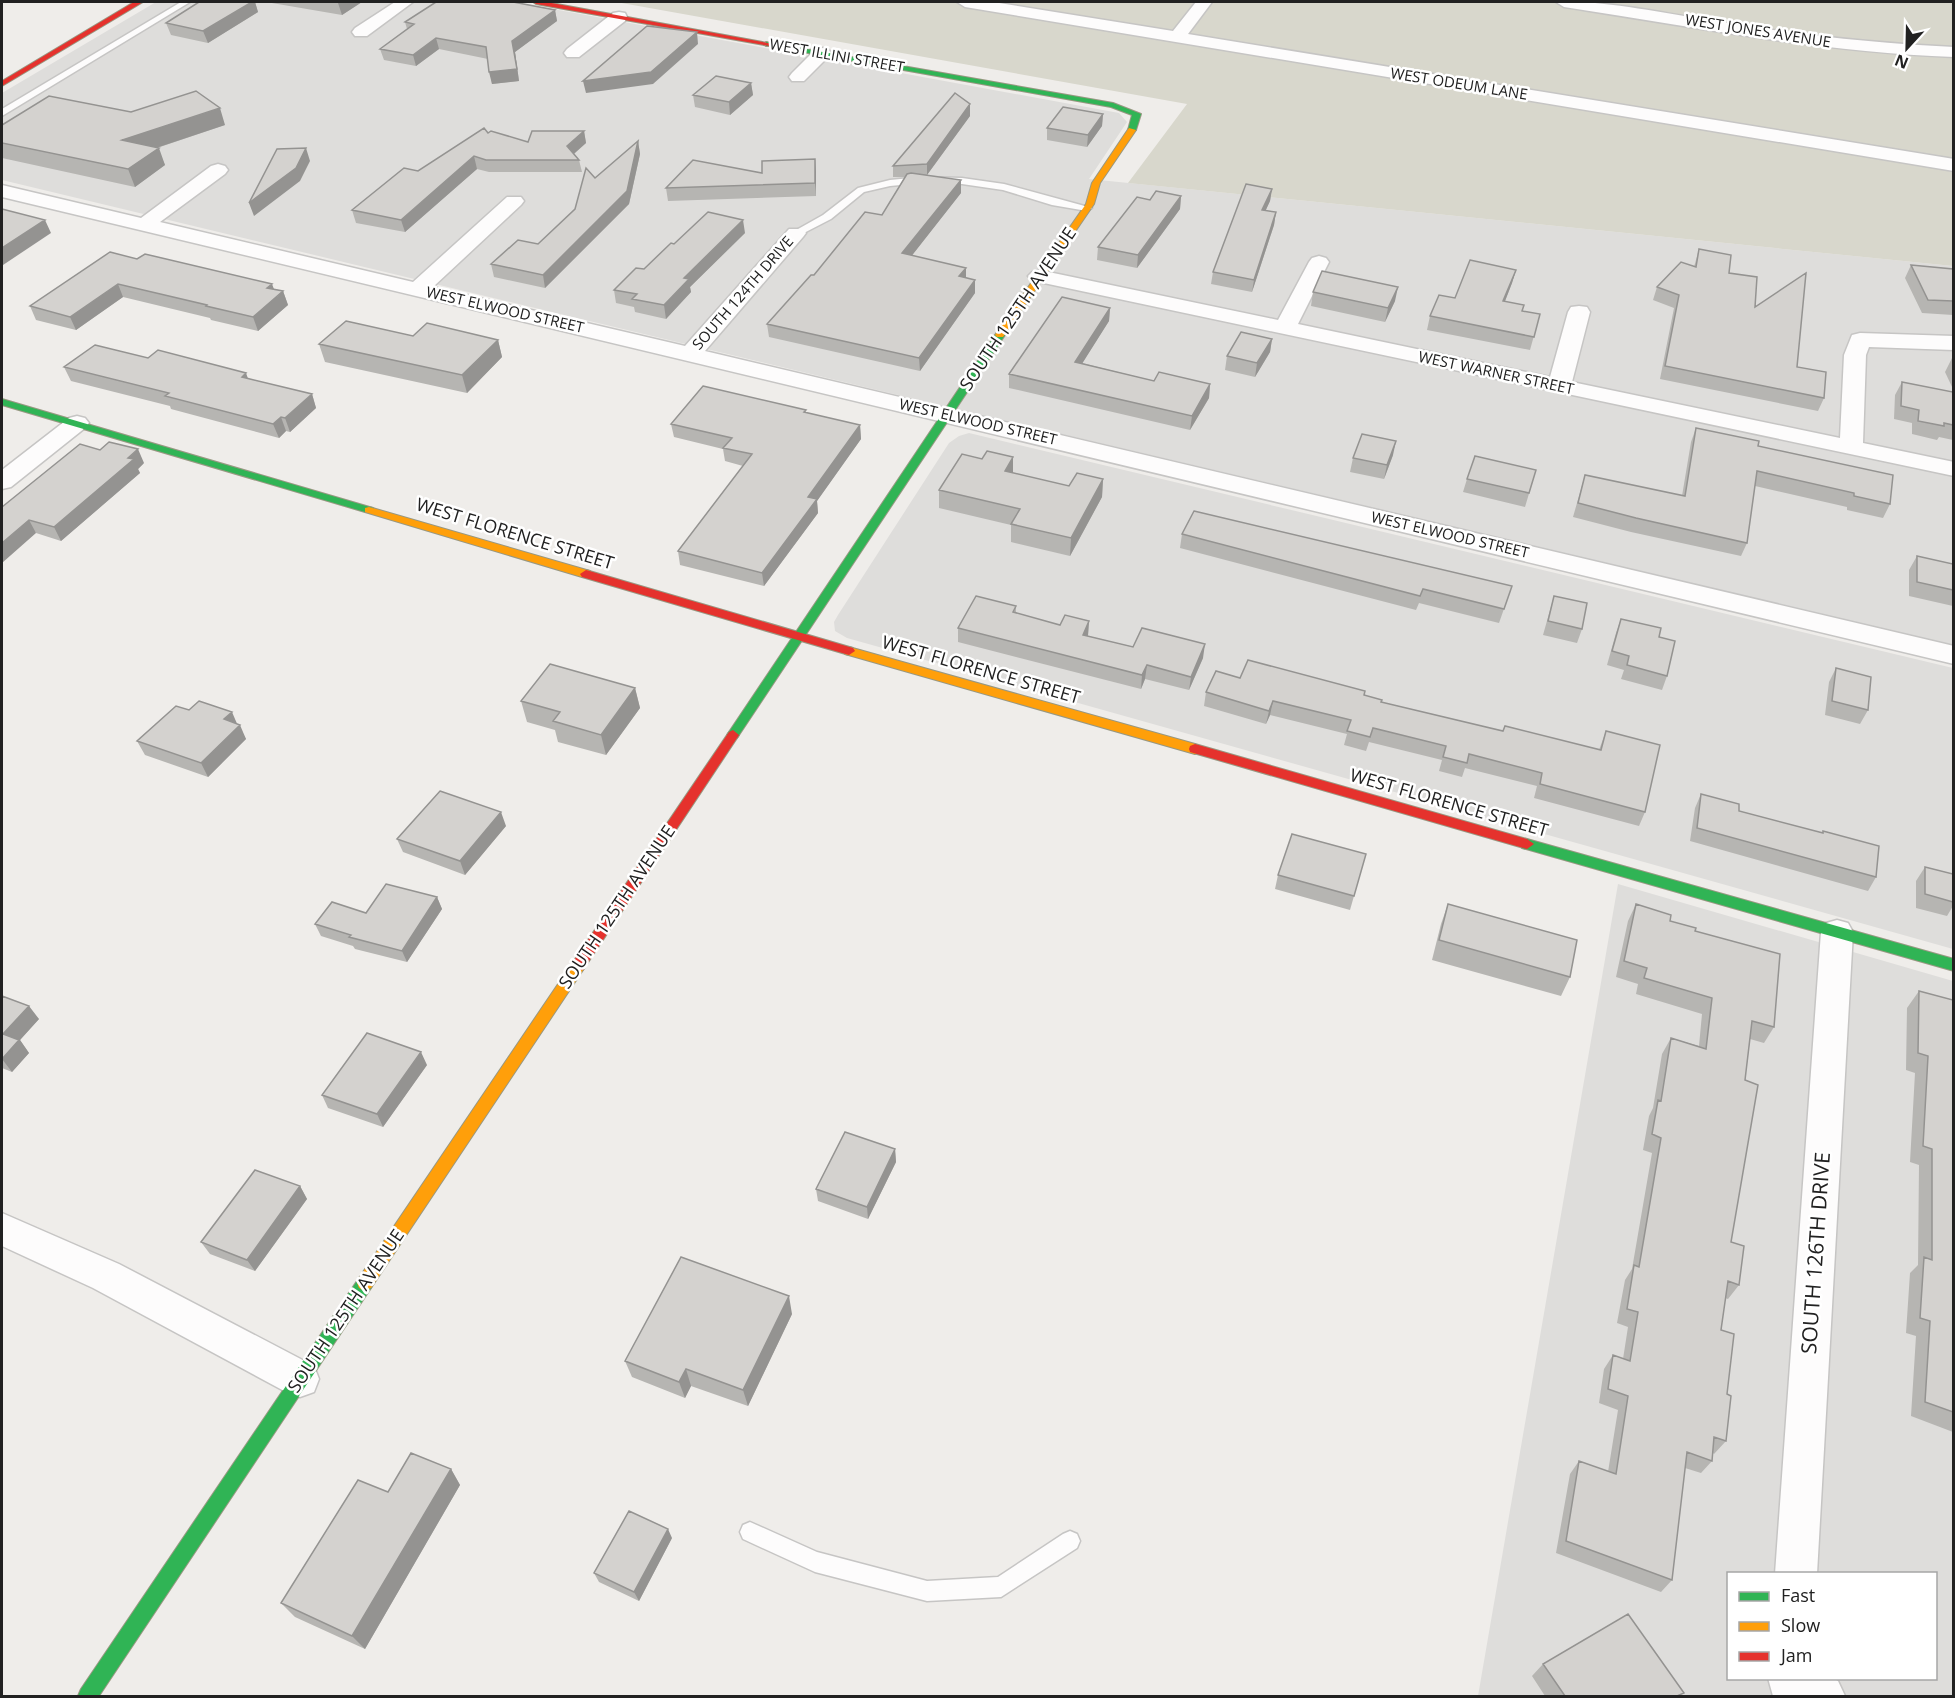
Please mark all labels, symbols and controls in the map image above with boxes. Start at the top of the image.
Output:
street label: WEST JONES AVENUE [1684,9,1832,51]
north arrow [1877,18,1937,78]
street label: WEST ILLINI STREET [768,33,907,77]
text: N [1891,49,1912,75]
street label: WEST ODEUM LANE [1389,62,1529,104]
street label: SOUTH 125TH AVENUE [953,222,1081,395]
street label: SOUTH 124TH DRIVE [687,231,797,353]
street label: WEST ELWOOD STREET [424,281,587,337]
street label: WEST WARNER STREET [1417,346,1577,398]
street label: WEST ELWOOD STREET [897,393,1060,449]
street label: WEST FLORENCE STREET [414,492,617,575]
street label: WEST ELWOOD STREET [1369,506,1532,562]
street label: WEST FLORENCE STREET [879,629,1083,709]
street label: WEST FLORENCE STREET [1347,762,1551,842]
street label: SOUTH 125TH AVENUE [552,820,680,993]
street label: SOUTH 126TH DRIVE [1794,1151,1836,1355]
street label: SOUTH 125TH AVENUE [281,1224,409,1397]
legend [1727,1572,1937,1680]
text: Fast [1781,1583,1815,1607]
text: Slow [1781,1613,1820,1637]
text: Jam [1779,1643,1813,1667]

